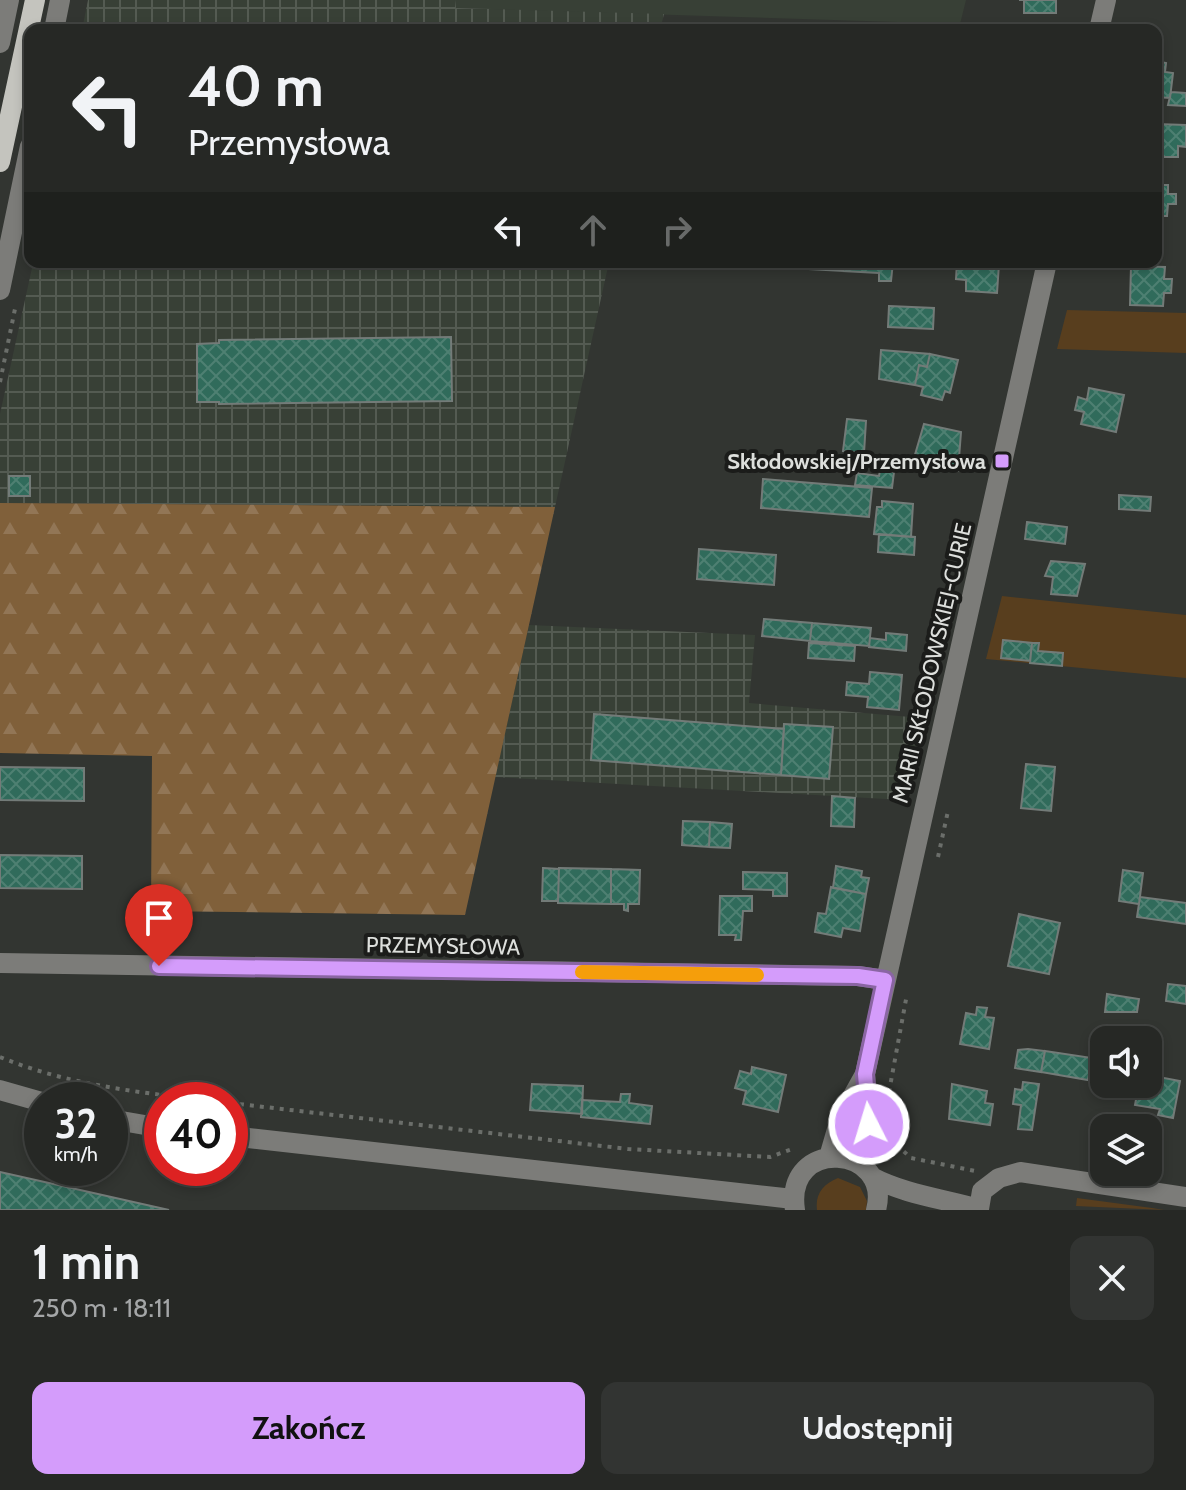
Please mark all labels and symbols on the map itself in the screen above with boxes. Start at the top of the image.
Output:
place label: Skłodowskiej/Przemysłowa [727,448,986,475]
marker: Skłodowskiej/Przemysłowa [993,452,1011,470]
street label: MARII SKŁODOWSKIEJ-CURIE [887,520,977,806]
pin [125,884,193,966]
street label: PRZEMYSŁOWA [366,931,521,961]
speed limit sign: 40 [144,1082,248,1186]
position arrow [827,1082,911,1166]

